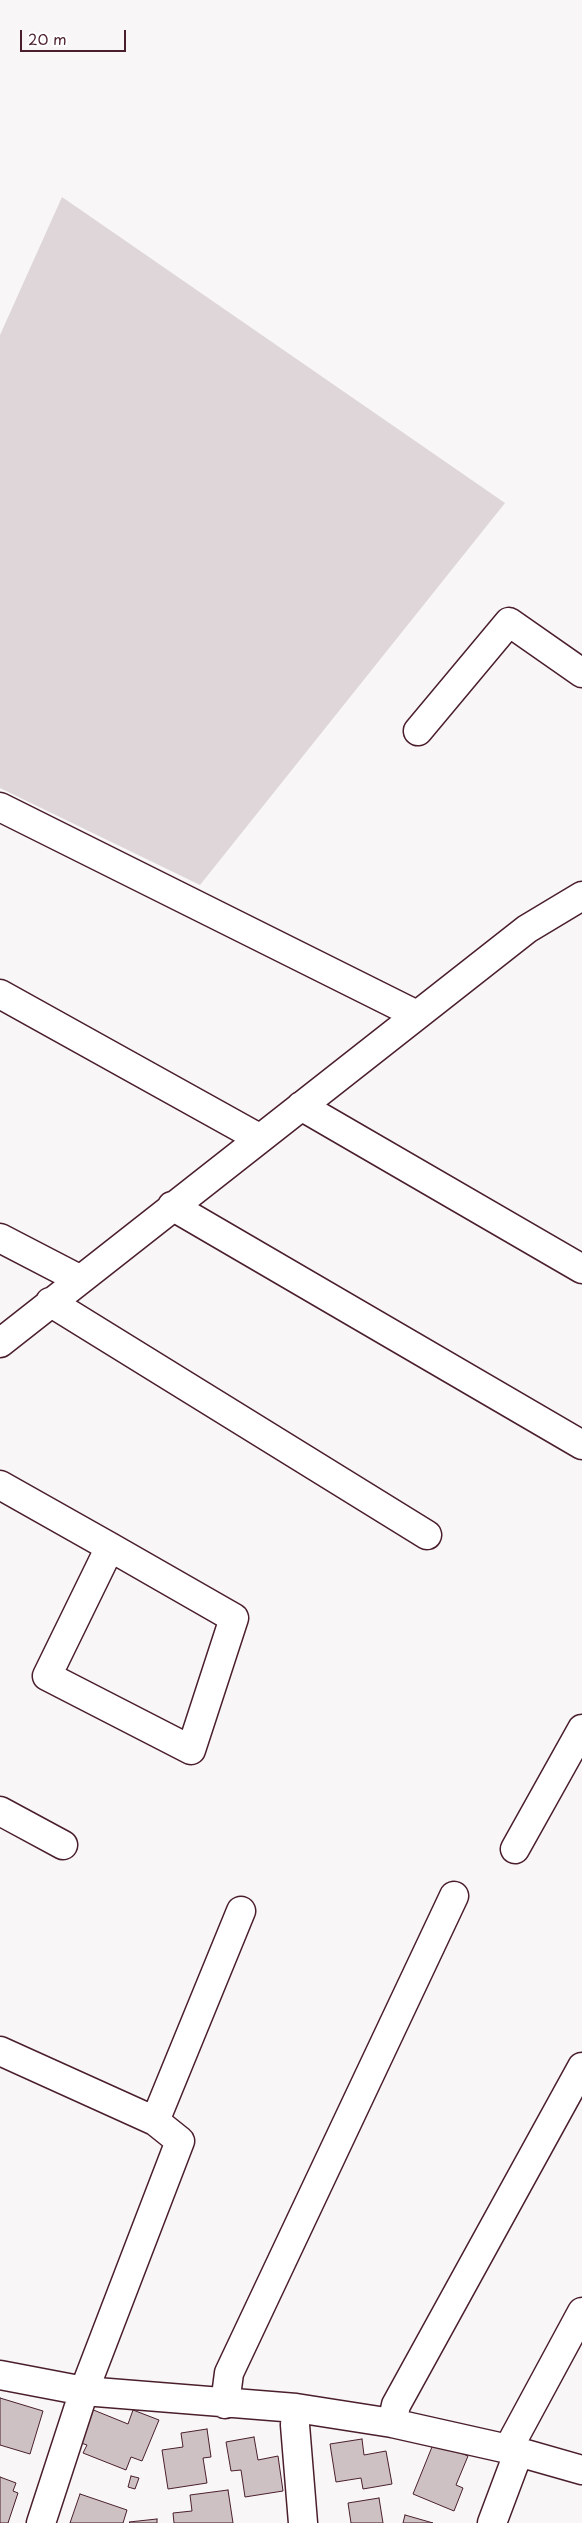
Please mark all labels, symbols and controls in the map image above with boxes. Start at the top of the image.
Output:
scale bar [22,20,129,52]
text: 20 m [28,27,67,50]

